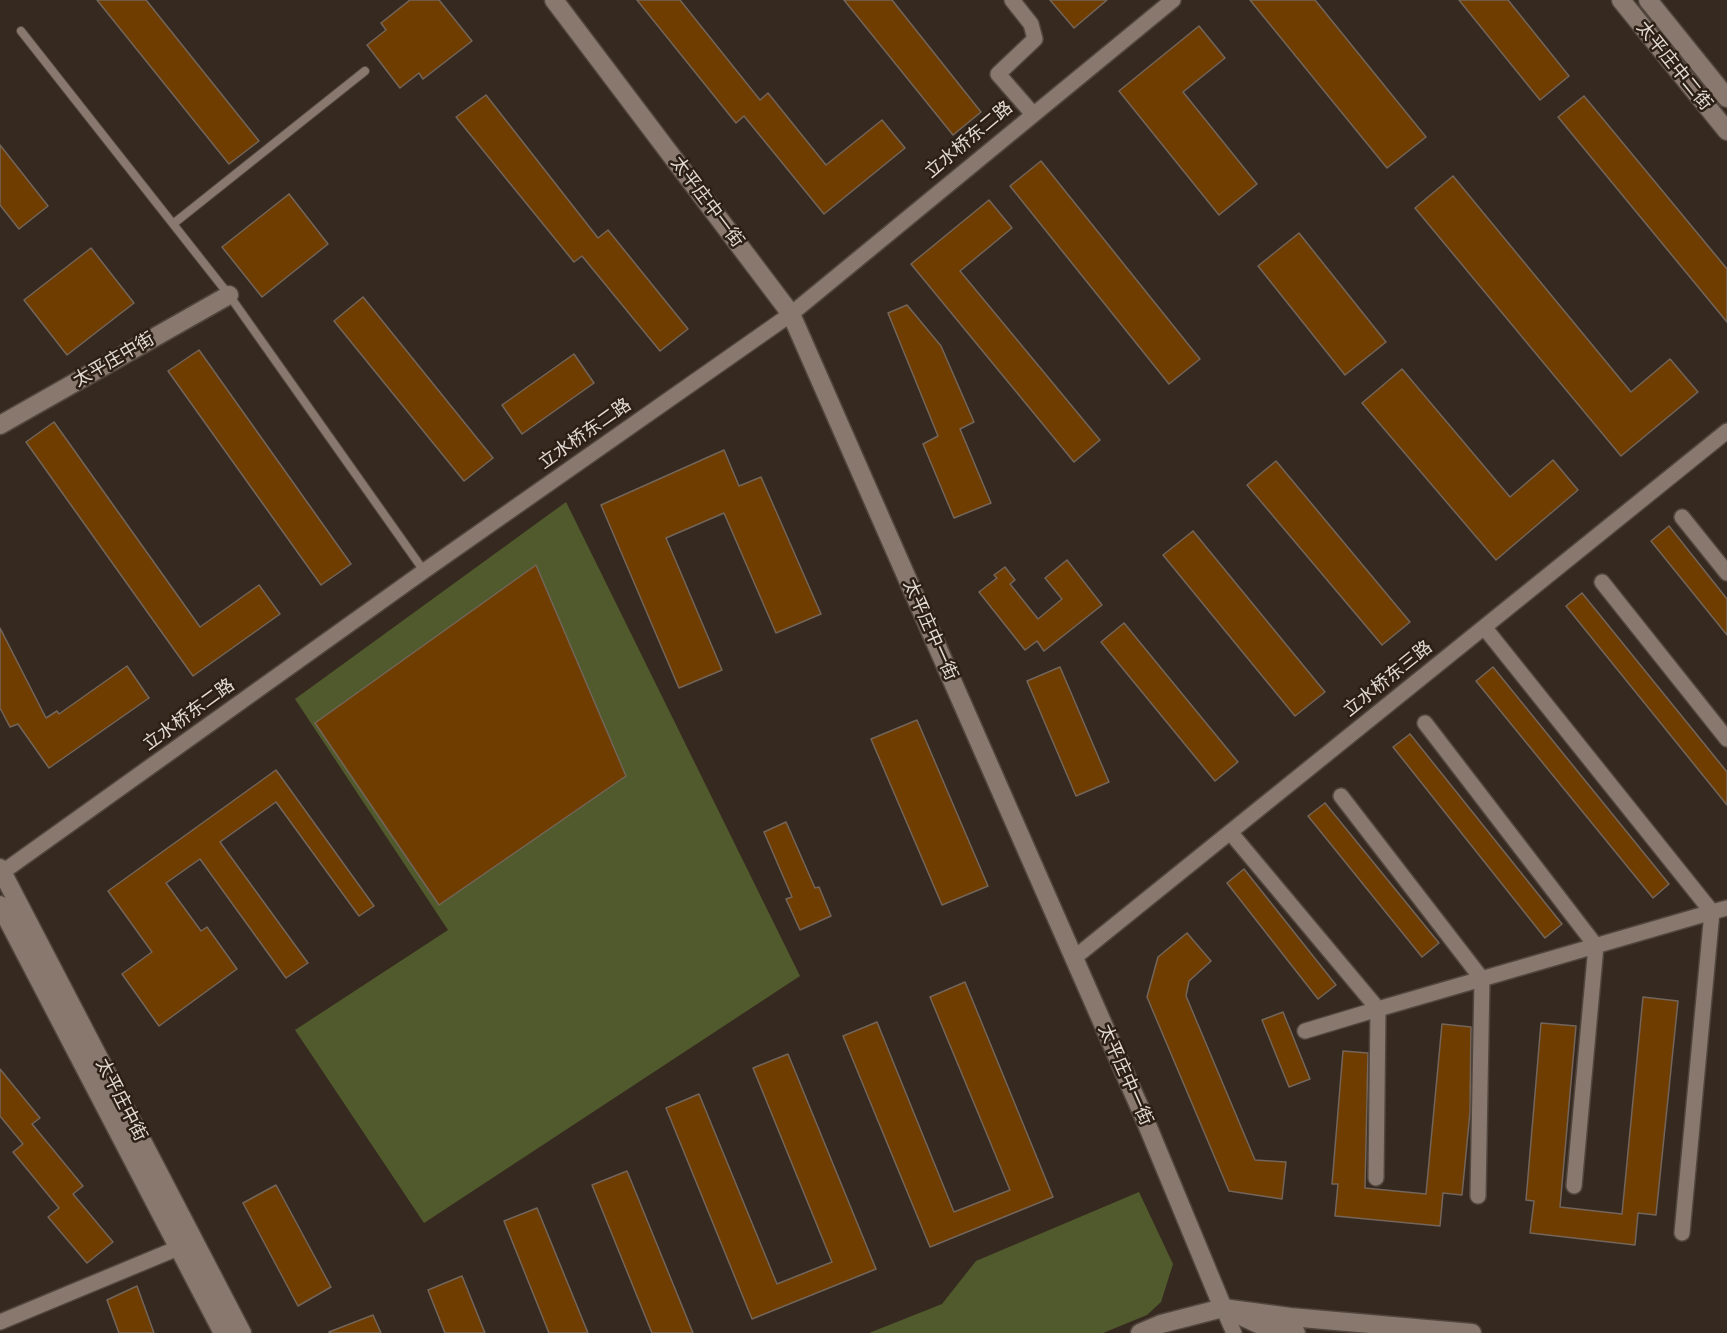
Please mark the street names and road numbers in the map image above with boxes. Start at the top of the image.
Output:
street label: 太平庄中二街 [1632,17,1716,115]
street label: 立水桥东二路 [921,97,1017,183]
street label: 太平庄中一街 [666,152,748,252]
street label: 太平庄中街 [70,328,158,392]
street label: 立水桥东二路 [535,394,635,474]
street label: 太平庄中一街 [898,576,962,684]
street label: 立水桥东三路 [1339,637,1437,721]
street label: 立水桥东二路 [139,675,239,755]
street label: 太平庄中一街 [1093,1021,1157,1129]
street label: 太平庄中街 [91,1055,151,1145]

